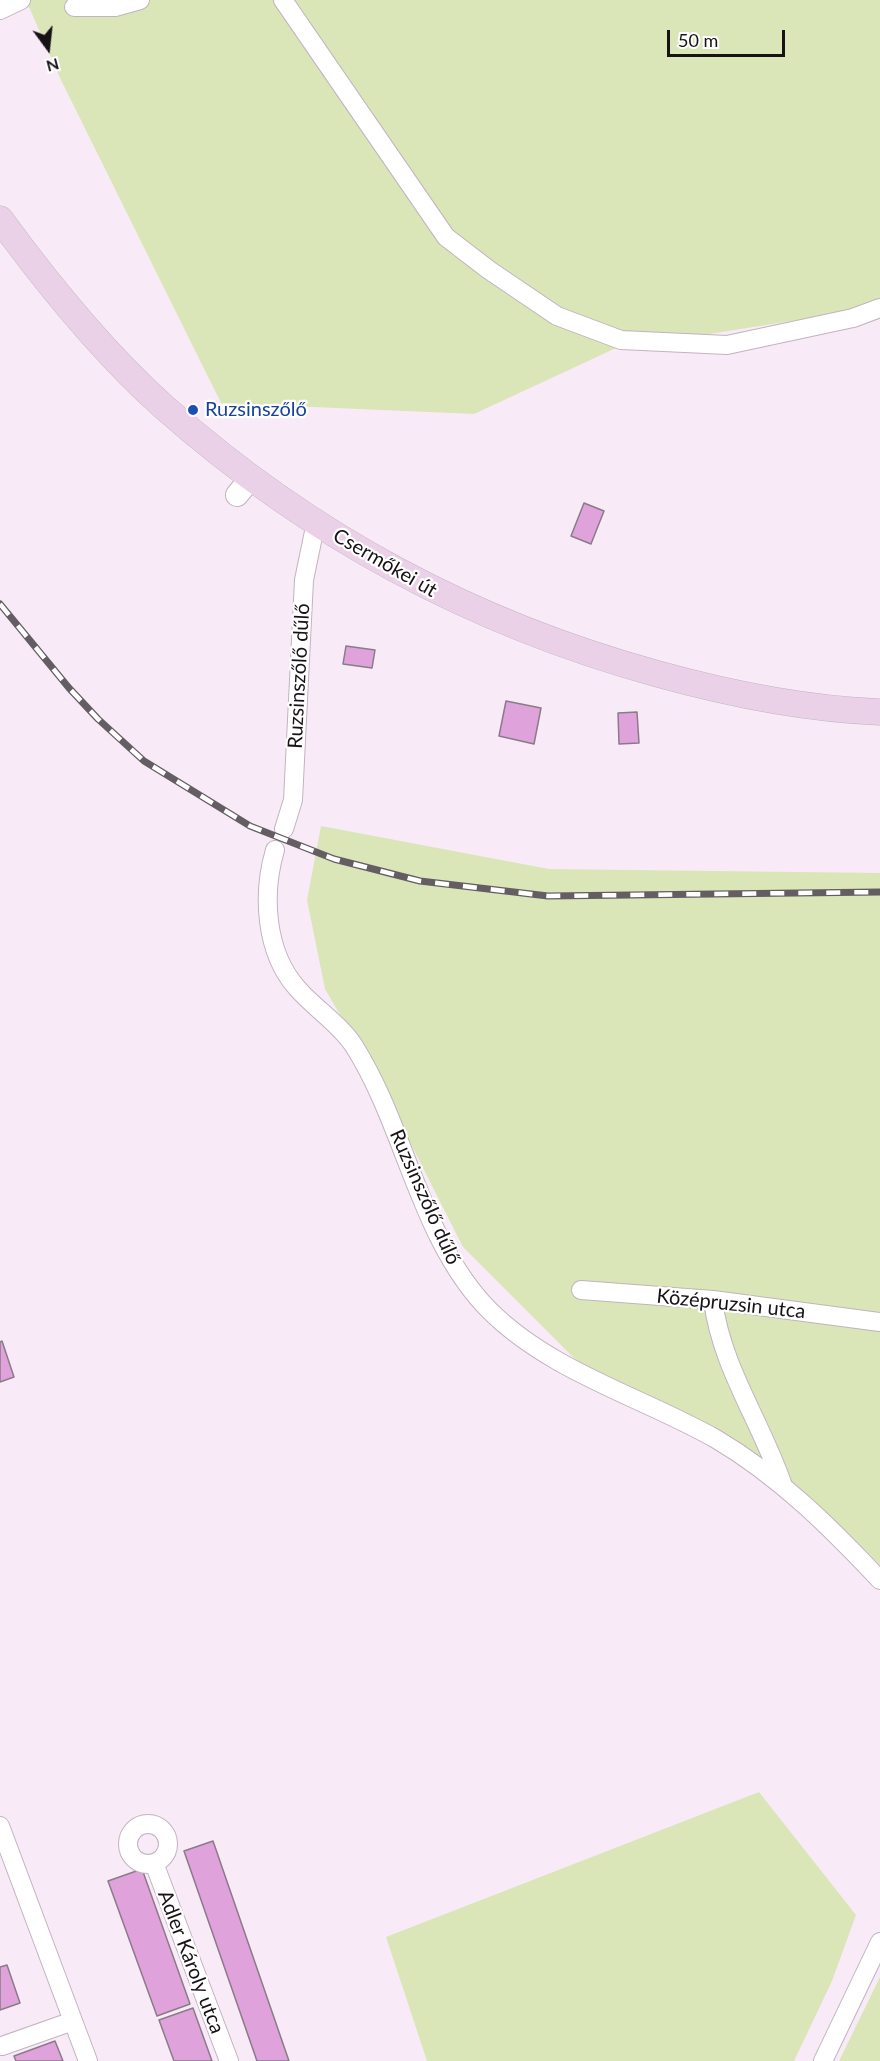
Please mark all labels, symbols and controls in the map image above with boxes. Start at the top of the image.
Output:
north arrow [18,18,78,78]
scale bar [670,18,788,56]
text: 50 m [678,29,718,51]
text: N [44,55,61,77]
place label: Ruzsinszőlő [205,398,307,422]
marker: Ruzsinszőlő [186,403,200,417]
street label: Csermőkei út [329,524,441,602]
street label: Ruzsinszőlő dűlő [283,603,315,749]
street label: Ruzsinszőlő dűlő [384,1126,466,1268]
street label: Középruzsin utca [656,1284,806,1324]
street label: Adler Károly utca [153,1887,229,2037]

